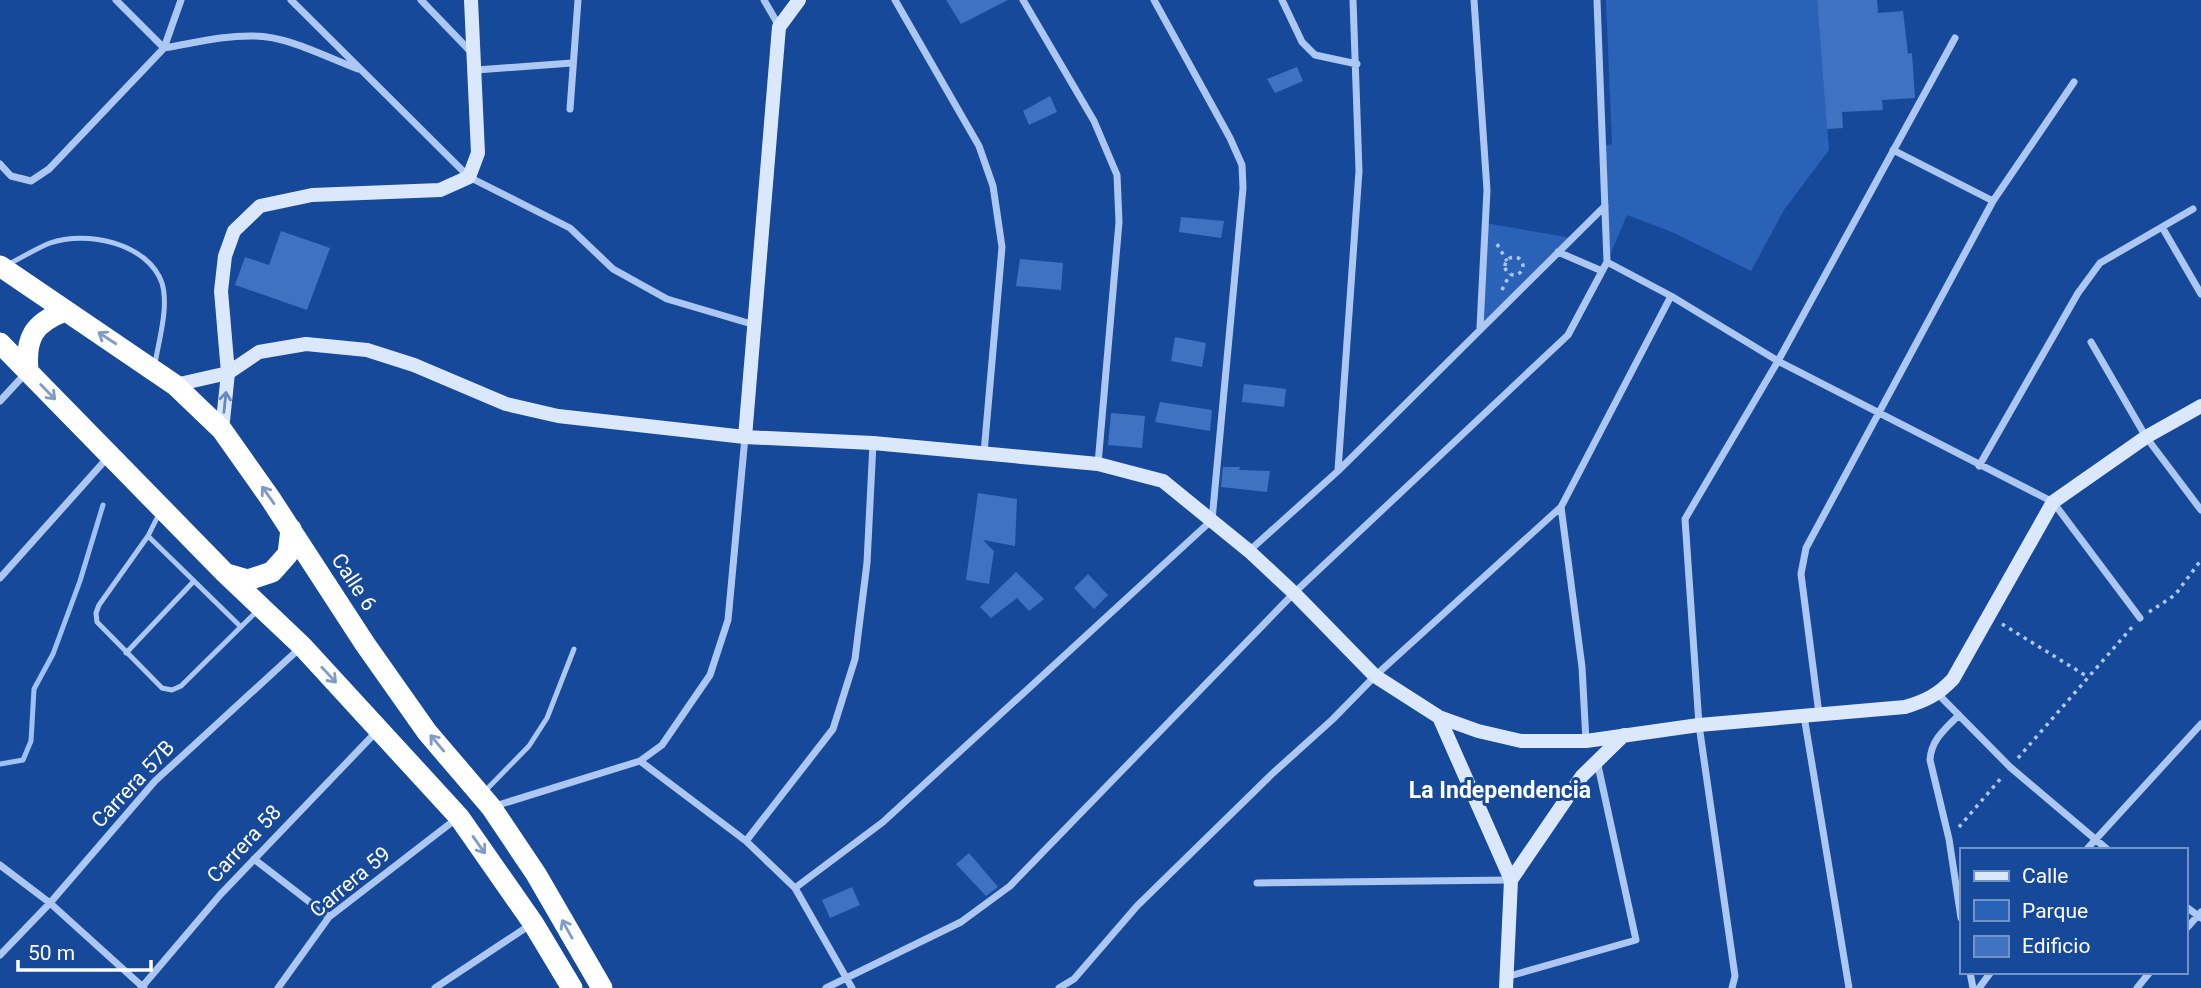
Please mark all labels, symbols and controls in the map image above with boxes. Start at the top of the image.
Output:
one-way arrow [97,330,117,344]
one-way arrow [39,383,56,400]
one-way arrow [219,391,232,413]
one-way arrow [261,486,275,505]
street label: Calle 6 [327,549,381,615]
one-way arrow [320,666,337,683]
street label: Carrera 57B [87,735,179,833]
one-way arrow [429,735,445,753]
district label: La Independencia [1409,777,1591,804]
street label: Carrera 58 [202,800,286,888]
one-way arrow [472,835,486,854]
street label: Carrera 59 [305,842,395,922]
legend [1960,848,2187,974]
text: Calle [2022,864,2068,888]
text: Parque [2022,899,2088,923]
one-way arrow [560,920,574,940]
scale bar [18,928,150,972]
text: Edificio [2022,934,2090,958]
text: 50 m [28,941,75,965]

